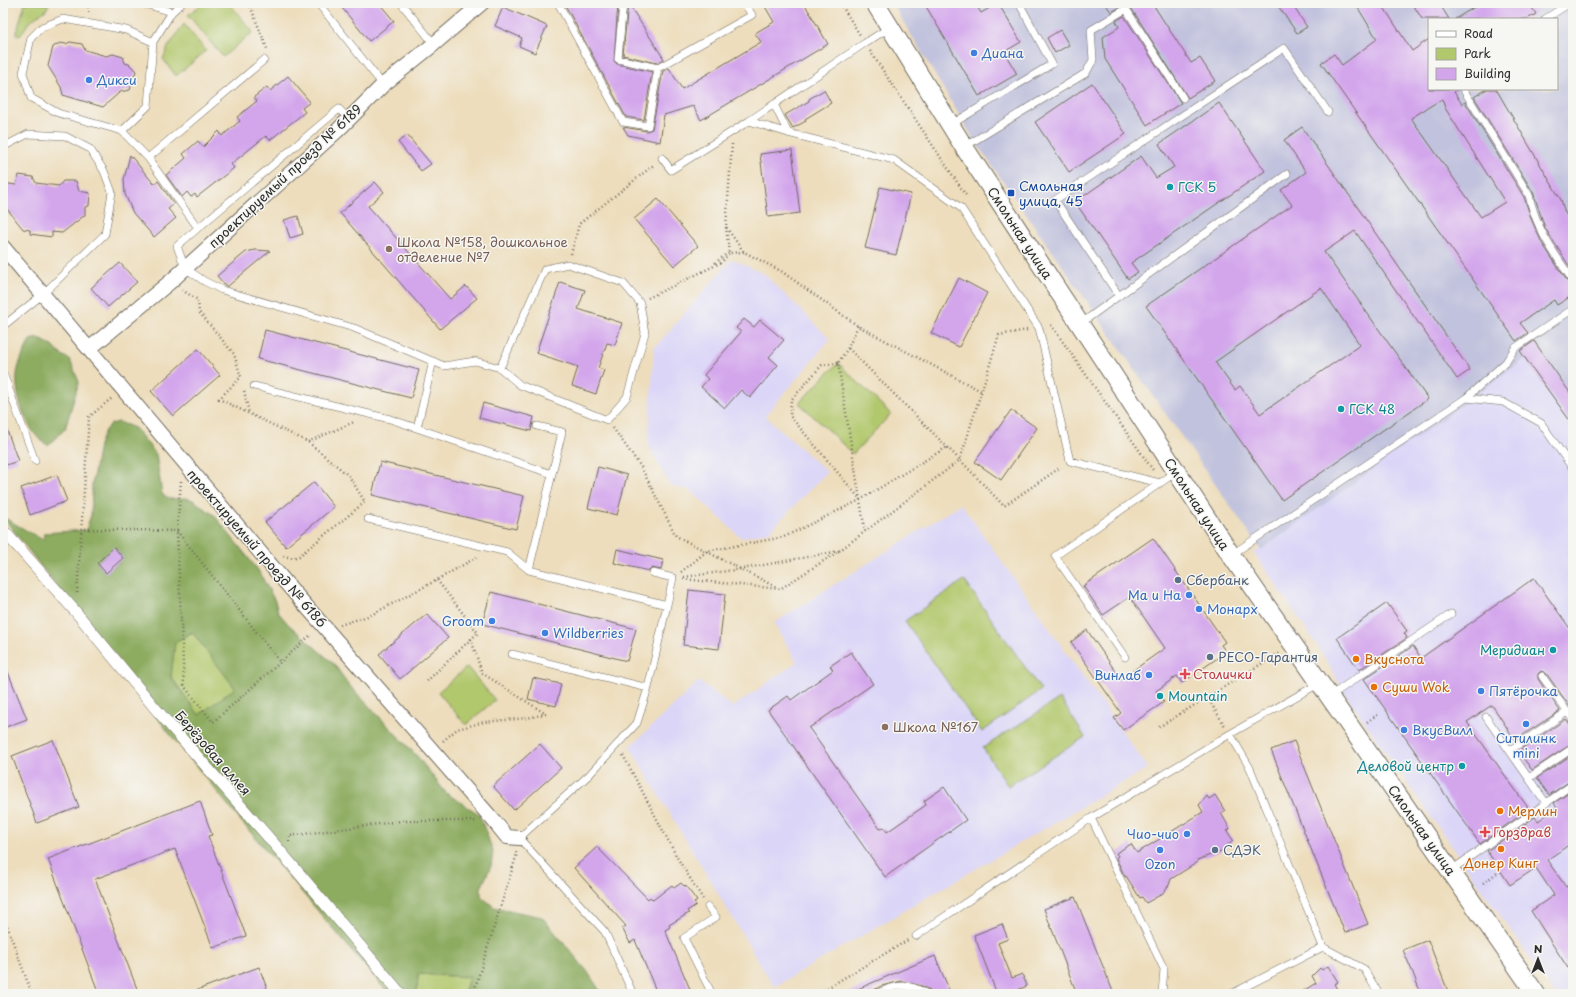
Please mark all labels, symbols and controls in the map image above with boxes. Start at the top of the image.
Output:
legend [1428,18,1558,90]
text: Road [1464,24,1493,42]
place label: Диана [981,43,1024,62]
text: Park [1464,44,1491,62]
marker: Диана [969,48,979,58]
text: Building [1464,64,1511,82]
place label: Дикси [96,70,137,89]
marker: Дикси [84,75,94,85]
street label: проектируемый проезд № 6189 [204,99,366,252]
place label: Смольная улица, 45 [1019,176,1083,210]
place label: ГСК 5 [1178,177,1216,196]
marker: ГСК 5 [1165,182,1175,192]
street label: Смольная улица [983,183,1058,283]
marker: Смольная улица, 45 [1006,188,1016,198]
place label: Школа №158, дошкольное отделение №7 [397,232,568,266]
marker: Школа №158, дошкольное отделение №7 [384,244,394,254]
place label: ГСК 48 [1349,399,1395,418]
marker: ГСК 48 [1336,404,1346,414]
street label: Смольная улица [1160,454,1235,554]
street label: проектируемый проезд № 6186 [183,464,332,631]
place label: Сбербанк [1186,570,1249,589]
marker: Сбербанк [1173,575,1183,585]
place label: Ма и На [1128,585,1182,604]
marker: Ма и На [1184,590,1194,600]
place label: Монарх [1207,599,1258,618]
marker: Монарх [1194,604,1204,614]
place label: Groom [442,611,484,630]
marker: Groom [487,616,497,626]
place label: Wildberries [553,623,624,642]
marker: Wildberries [540,628,550,638]
place label: Меридиан [1480,640,1545,659]
marker: Меридиан [1548,645,1558,655]
place label: РЕСО-Гарантия [1218,647,1318,666]
place label: Вкуснота [1364,649,1424,668]
marker: РЕСО-Гарантия [1205,652,1215,662]
marker: Вкуснота [1351,654,1361,664]
place label: Столички [1193,664,1252,683]
place label: Винлаб [1094,665,1141,684]
marker: Столички [1180,669,1190,679]
marker: Винлаб [1144,670,1154,680]
place label: Суши Wok [1382,677,1450,696]
place label: Пятёрочка [1489,681,1559,700]
marker: Суши Wok [1369,682,1379,692]
place label: Mountain [1168,686,1228,705]
marker: Пятёрочка [1476,686,1486,696]
marker: Mountain [1155,691,1165,701]
street label: Берёзовая аллея [171,706,256,799]
place label: Школа №167 [893,717,978,736]
marker: Ситилинк mini [1521,719,1531,729]
place label: ВкусВилл [1412,720,1473,739]
marker: Школа №167 [880,722,890,732]
marker: ВкусВилл [1399,725,1409,735]
place label: Ситилинк mini [1496,728,1556,762]
place label: Деловой центр [1357,756,1454,775]
marker: Деловой центр [1457,761,1467,771]
street label: Смольная улица [1384,781,1461,880]
place label: Мерлин [1508,801,1557,820]
marker: Мерлин [1495,806,1505,816]
place label: Горздрав [1493,822,1551,841]
place label: Чио-чио [1127,824,1179,843]
marker: Горздрав [1480,827,1490,837]
marker: Чио-чио [1182,829,1192,839]
place label: СДЭК [1223,840,1261,859]
marker: Донер Кинг [1496,844,1506,854]
marker: Ozon [1155,845,1165,855]
marker: СДЭК [1210,845,1220,855]
place label: Донер Кинг [1463,853,1539,872]
place label: Ozon [1144,854,1176,873]
north arrow [1518,939,1558,979]
text: N [1534,940,1543,957]

